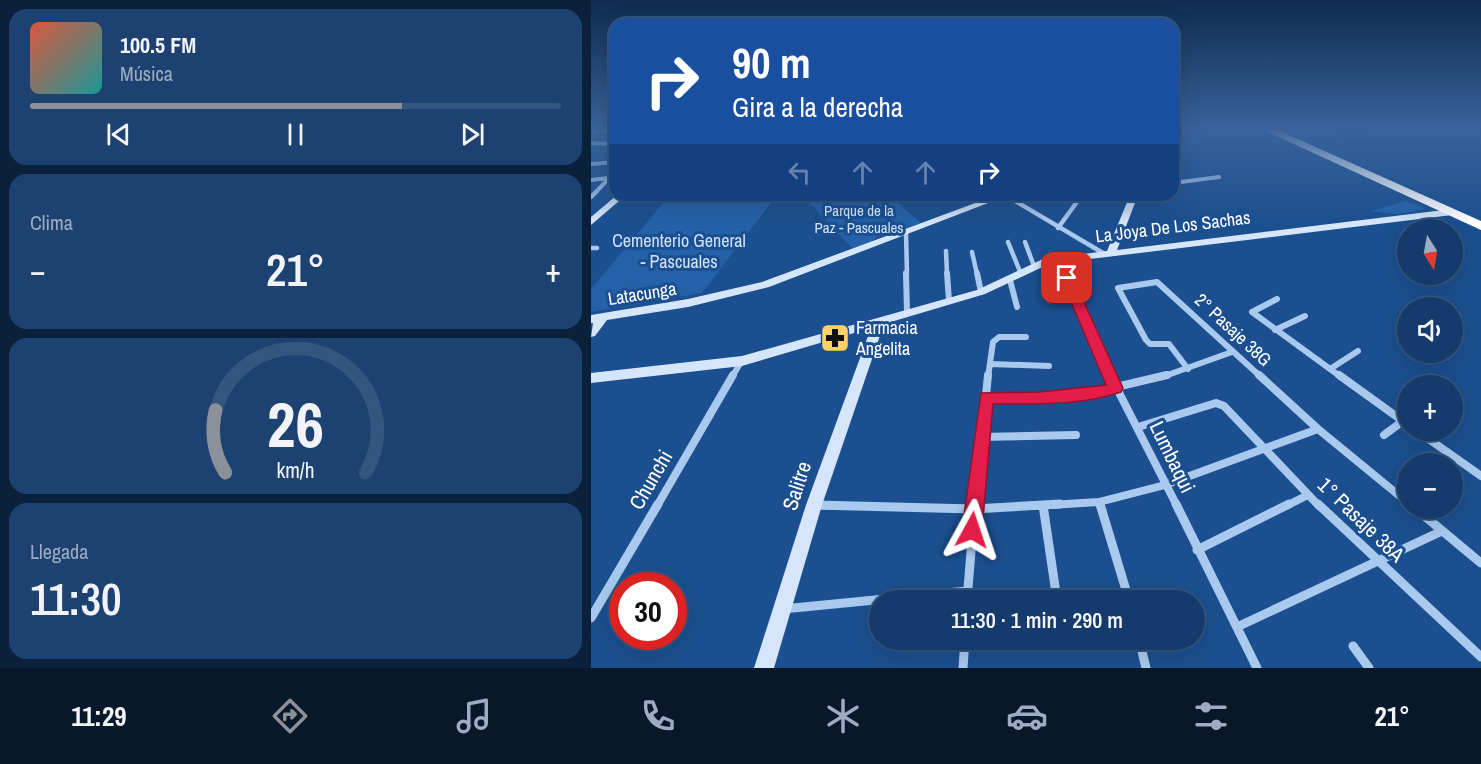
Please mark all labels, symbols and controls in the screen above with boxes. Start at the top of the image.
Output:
text: 100.5 FM [120,30,196,60]
text: 90 m [732,35,811,91]
icon: right [633,42,711,120]
text: Música [120,60,173,87]
text: Gira a la derecha [732,89,903,125]
icon: previous [102,118,135,151]
icon: pause [279,118,312,151]
icon: next [456,118,489,151]
icon: left [783,156,816,189]
icon: ahead [846,156,879,189]
icon: ahead [909,156,942,189]
icon: right [972,156,1005,189]
park label: Parque de la Paz - Pascuales [815,200,903,238]
street label: La Joya De Los Sachas [1094,205,1252,248]
text: Clima [30,209,73,236]
north arrow [1397,219,1463,285]
map controls [1397,219,1463,519]
park label: Cementerio General - Pascuales [612,228,746,274]
text: 21° [266,239,325,300]
text: − [30,248,46,292]
text: + [545,248,561,292]
pin [1041,252,1092,303]
icon: arrive [1050,261,1083,294]
street label: Latacunga [606,276,678,311]
street label: 2° Pasaje 38G [1189,288,1277,372]
button: sound [1397,297,1463,363]
place label: Farmacia Angelita [855,315,918,361]
pharmacy icon: Farmacia Angelita [819,322,851,354]
button: + [1397,375,1463,441]
text: 26 [267,383,324,467]
street label: Lumbaqui [1143,416,1202,498]
street label: Chunchi [622,445,679,515]
button: − [1397,453,1463,519]
text: km/h [276,457,315,486]
street label: Salitre [775,458,818,514]
street label: 1° Pasaje 38A [1311,471,1412,569]
position arrow [940,498,1004,562]
text: Llegada [30,538,88,565]
text: 11:30 [30,568,121,629]
speed limit sign: 30 [609,572,687,650]
text: 11:30 · 1 min · 290 m [951,605,1123,635]
icon: directions [269,695,311,737]
icon: music [453,695,495,737]
icon: phone [637,695,679,737]
icon: climate [822,695,864,737]
icon: car [1006,695,1048,737]
icon: filters [1190,695,1232,737]
text: 11:29 [71,698,127,734]
text: 21° [1374,698,1410,734]

